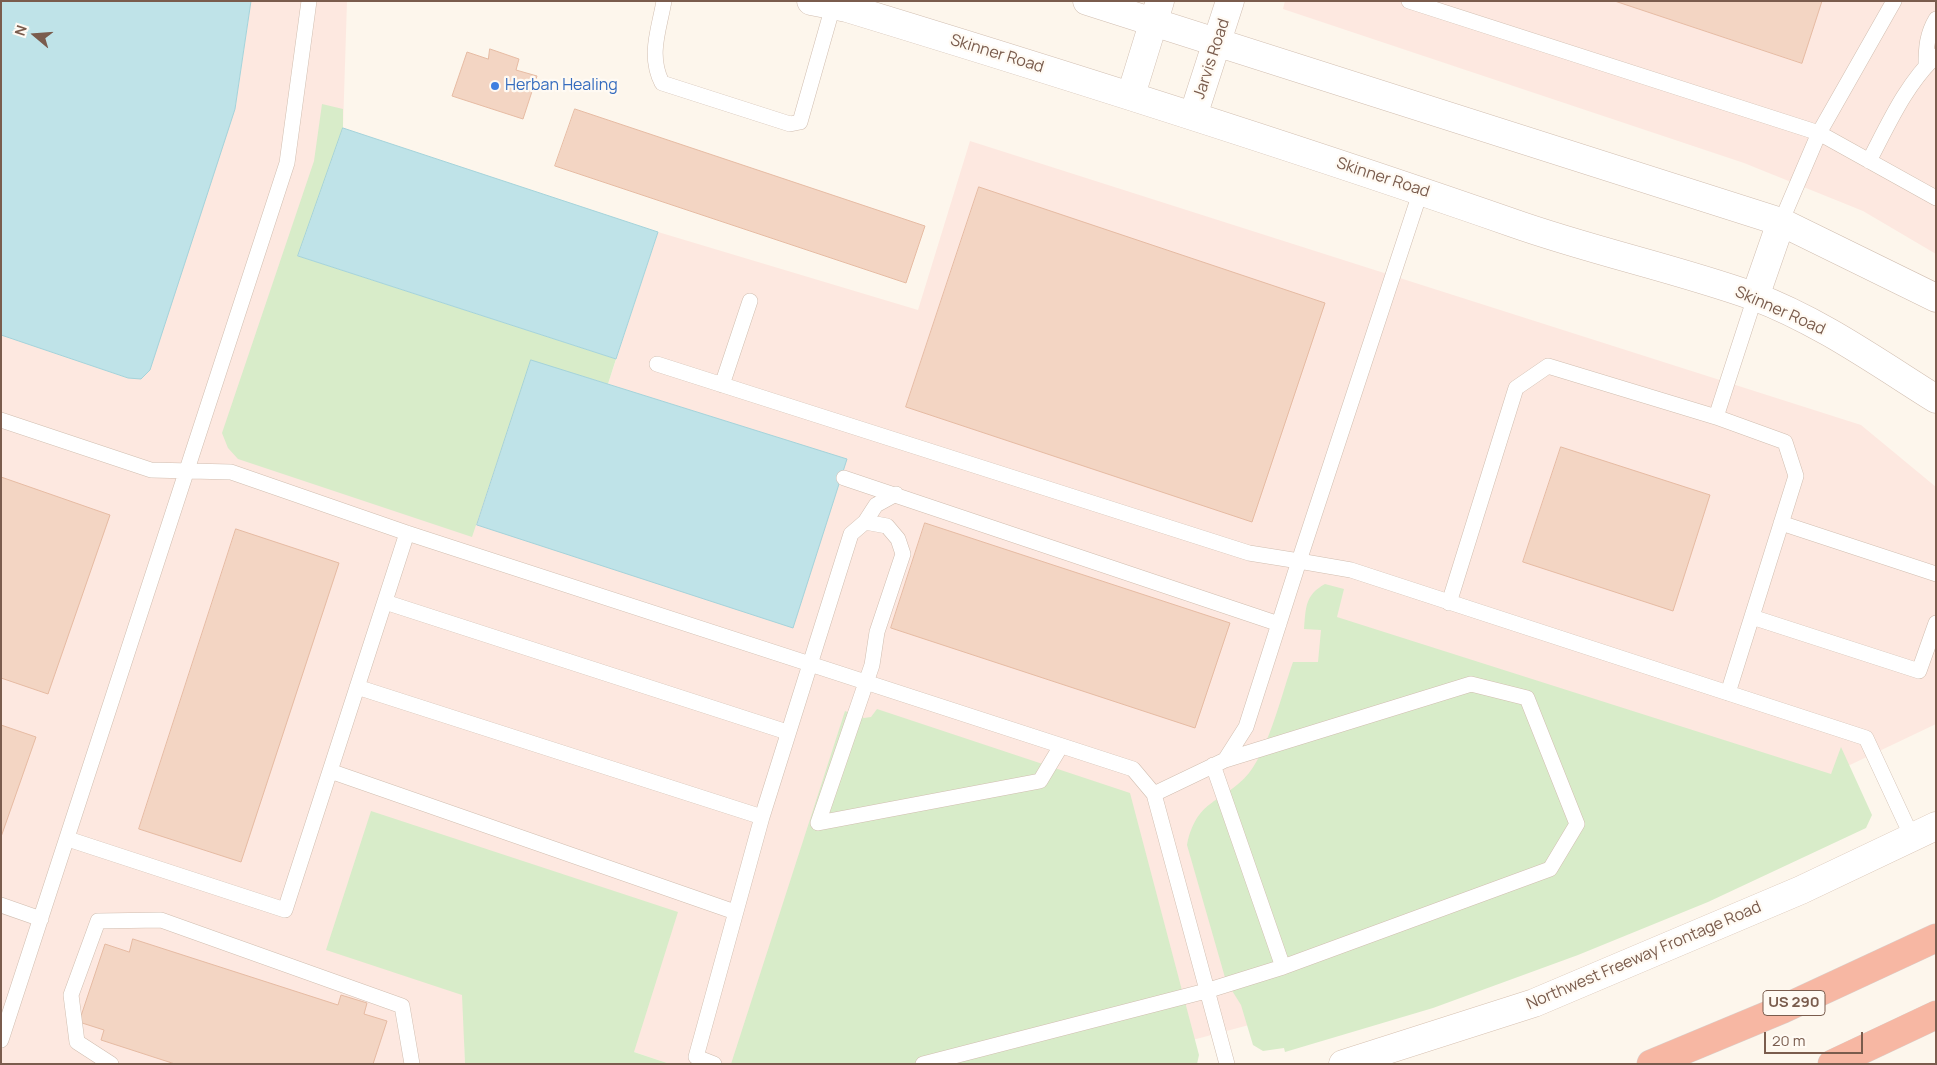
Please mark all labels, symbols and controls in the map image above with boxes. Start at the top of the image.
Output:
north arrow [10,10,60,60]
street label: Jarvis Road [1190,16,1234,102]
text: N [10,22,31,38]
street label: Skinner Road [948,31,1046,77]
place label: Herban Healing [505,76,618,96]
marker: Herban Healing [489,80,501,92]
street label: Skinner Road [1334,154,1432,202]
street label: Skinner Road [1732,283,1828,339]
street label: Northwest Freeway Frontage Road [1524,898,1764,1014]
road number: US 290 [1763,990,1825,1016]
scale bar [1767,1022,1866,1054]
text: 20 m [1772,1030,1805,1051]

